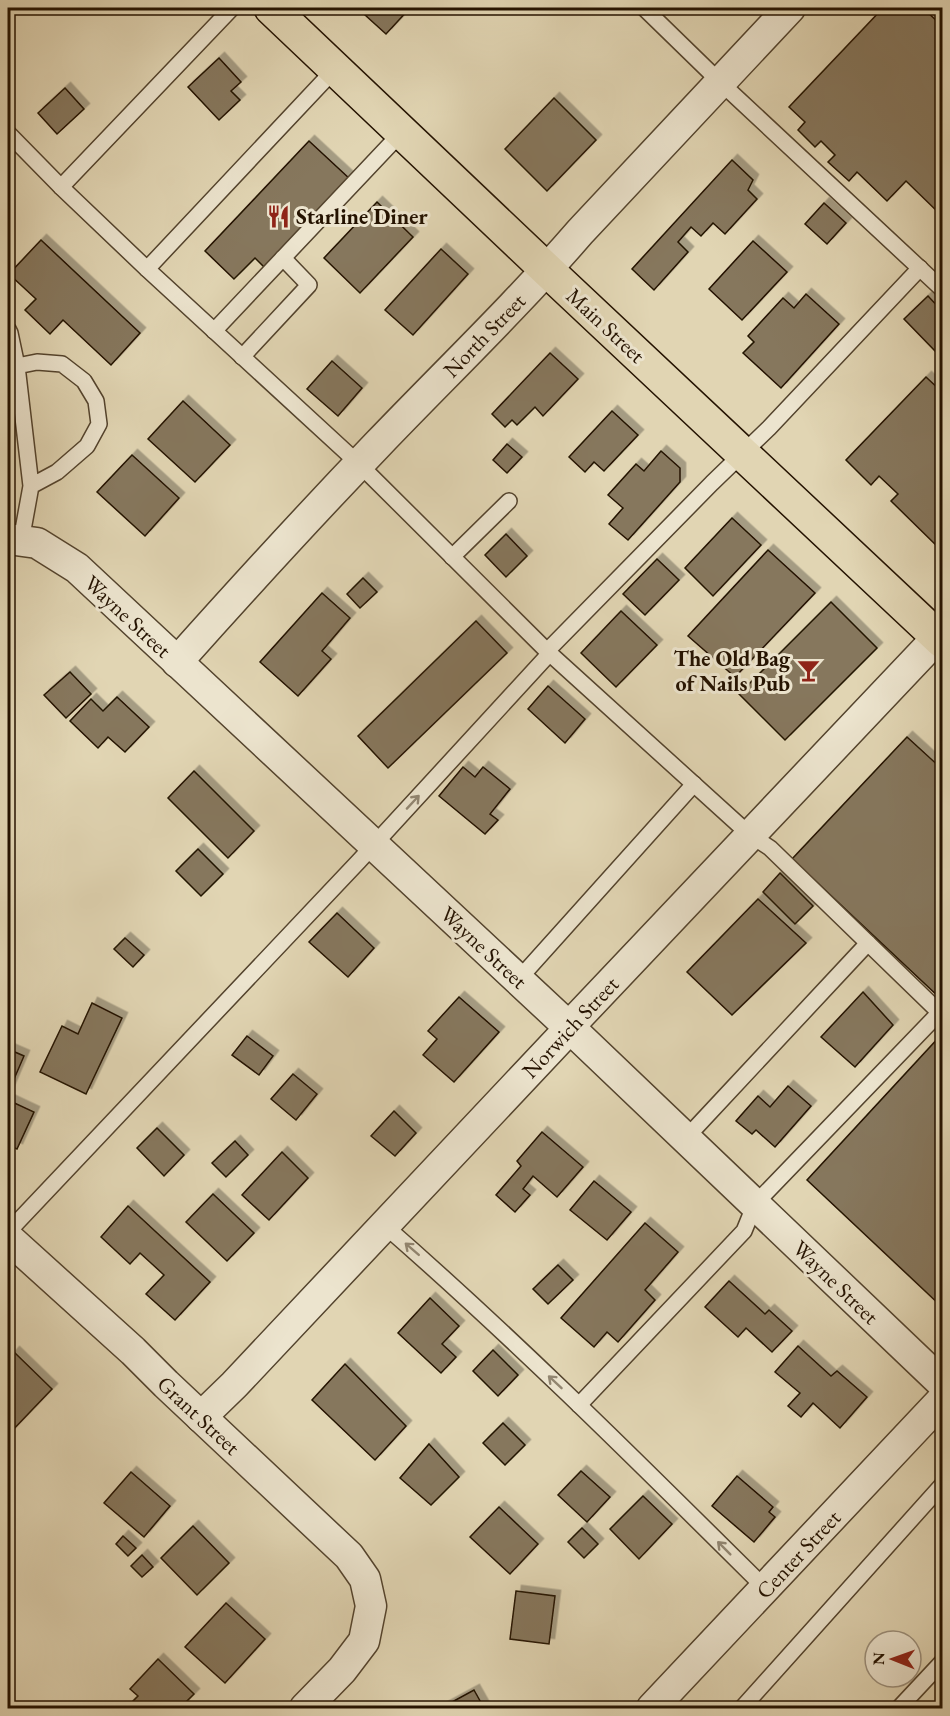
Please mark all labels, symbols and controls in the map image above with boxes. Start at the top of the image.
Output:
place label: Starline Diner [296,202,428,231]
restaurant icon: Starline Diner [265,203,291,229]
street label: Main Street [560,281,651,369]
street label: North Street [437,287,532,384]
street label: Wayne Street [78,569,178,664]
place label: The Old Bag of Nails Pub [674,644,791,698]
bar icon: The Old Bag of Nails Pub [795,658,821,684]
one-way arrow [406,794,420,809]
street label: Wayne Street [434,900,534,995]
street label: Norwich Street [516,970,625,1084]
street label: Wayne Street [786,1234,885,1331]
one-way arrow [405,1242,420,1256]
street label: Grant Street [151,1369,246,1461]
one-way arrow [547,1375,562,1389]
street label: Center Street [750,1504,847,1605]
one-way arrow [717,1540,731,1555]
north arrow [863,1629,923,1689]
text: N [868,1652,889,1665]

